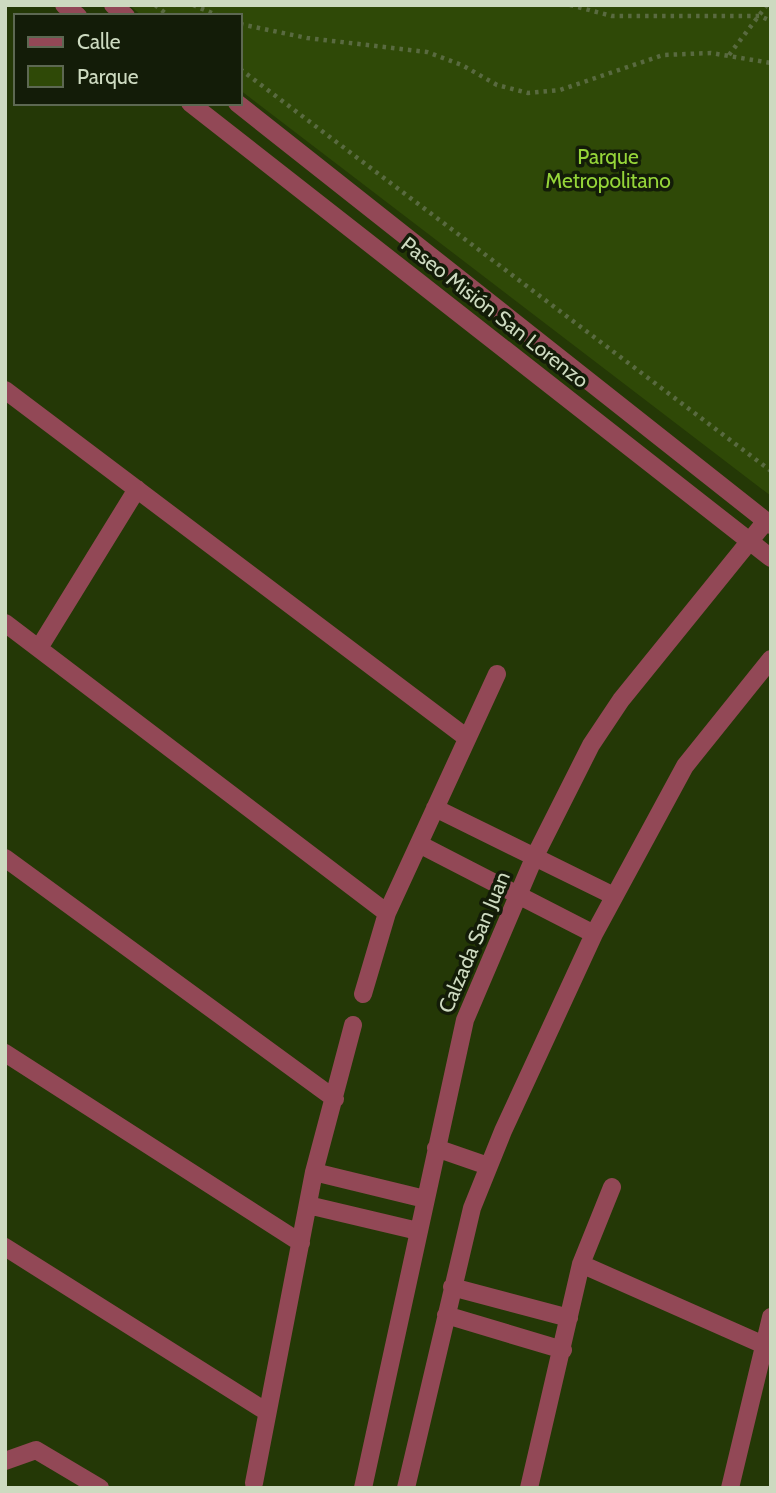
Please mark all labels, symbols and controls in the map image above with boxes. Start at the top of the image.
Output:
legend [14,14,242,105]
text: Calle [77,29,121,54]
text: Parque [77,64,139,89]
park label: Parque Metropolitano [545,144,671,193]
street label: Paseo Misión San Lorenzo [396,231,594,393]
street label: Calzada San Juan [433,868,515,1016]

